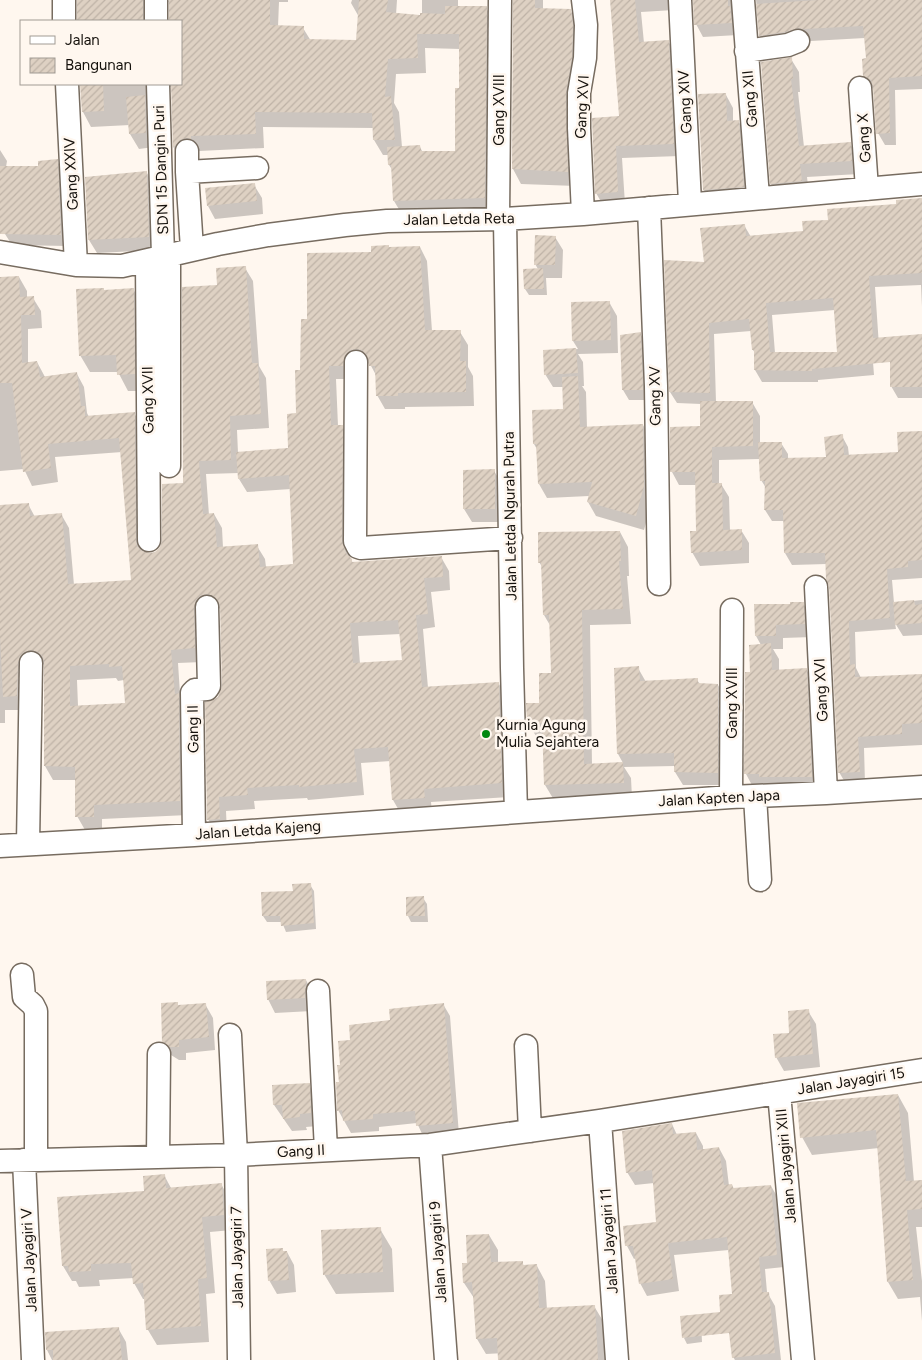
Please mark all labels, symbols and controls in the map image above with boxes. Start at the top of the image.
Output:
legend [20,20,182,85]
text: Jalan [65,31,100,49]
text: Bangunan [65,56,132,74]
street label: Gang XIV [674,69,696,134]
street label: Gang XII [739,70,761,128]
street label: Gang XVIII [490,74,508,146]
street label: Gang XVI [571,75,593,139]
street label: SDN 15 Dangin Puri [150,105,172,235]
street label: Gang X [853,112,875,163]
street label: Gang XXIV [60,137,82,211]
street label: Jalan Letda Reta [403,209,515,229]
street label: Gang XV [645,365,665,426]
street label: Gang XVII [138,366,158,434]
street label: Jalan Letda Ngurah Putra [500,431,520,601]
street label: Gang XVI [810,658,832,722]
street label: Gang XVIII [723,667,741,739]
street label: Gang II [184,705,202,753]
place label: Kurnia Agung Mulia Sejahtera [496,716,599,751]
marker: Kurnia Agung Mulia Sejahtera [480,728,492,740]
street label: Jalan Kapten Japa [658,786,780,810]
street label: Jalan Letda Kajeng [194,817,322,843]
street label: Jalan Jayagiri 15 [796,1064,906,1098]
street label: Jalan Jayagiri XIII [772,1108,800,1224]
street label: Gang II [277,1141,325,1161]
street label: Jalan Jayagiri 11 [596,1188,622,1294]
street label: Jalan Jayagiri 9 [425,1200,451,1304]
street label: Jalan Jayagiri 7 [227,1206,247,1308]
street label: Jalan Jayagiri V [17,1207,41,1312]

